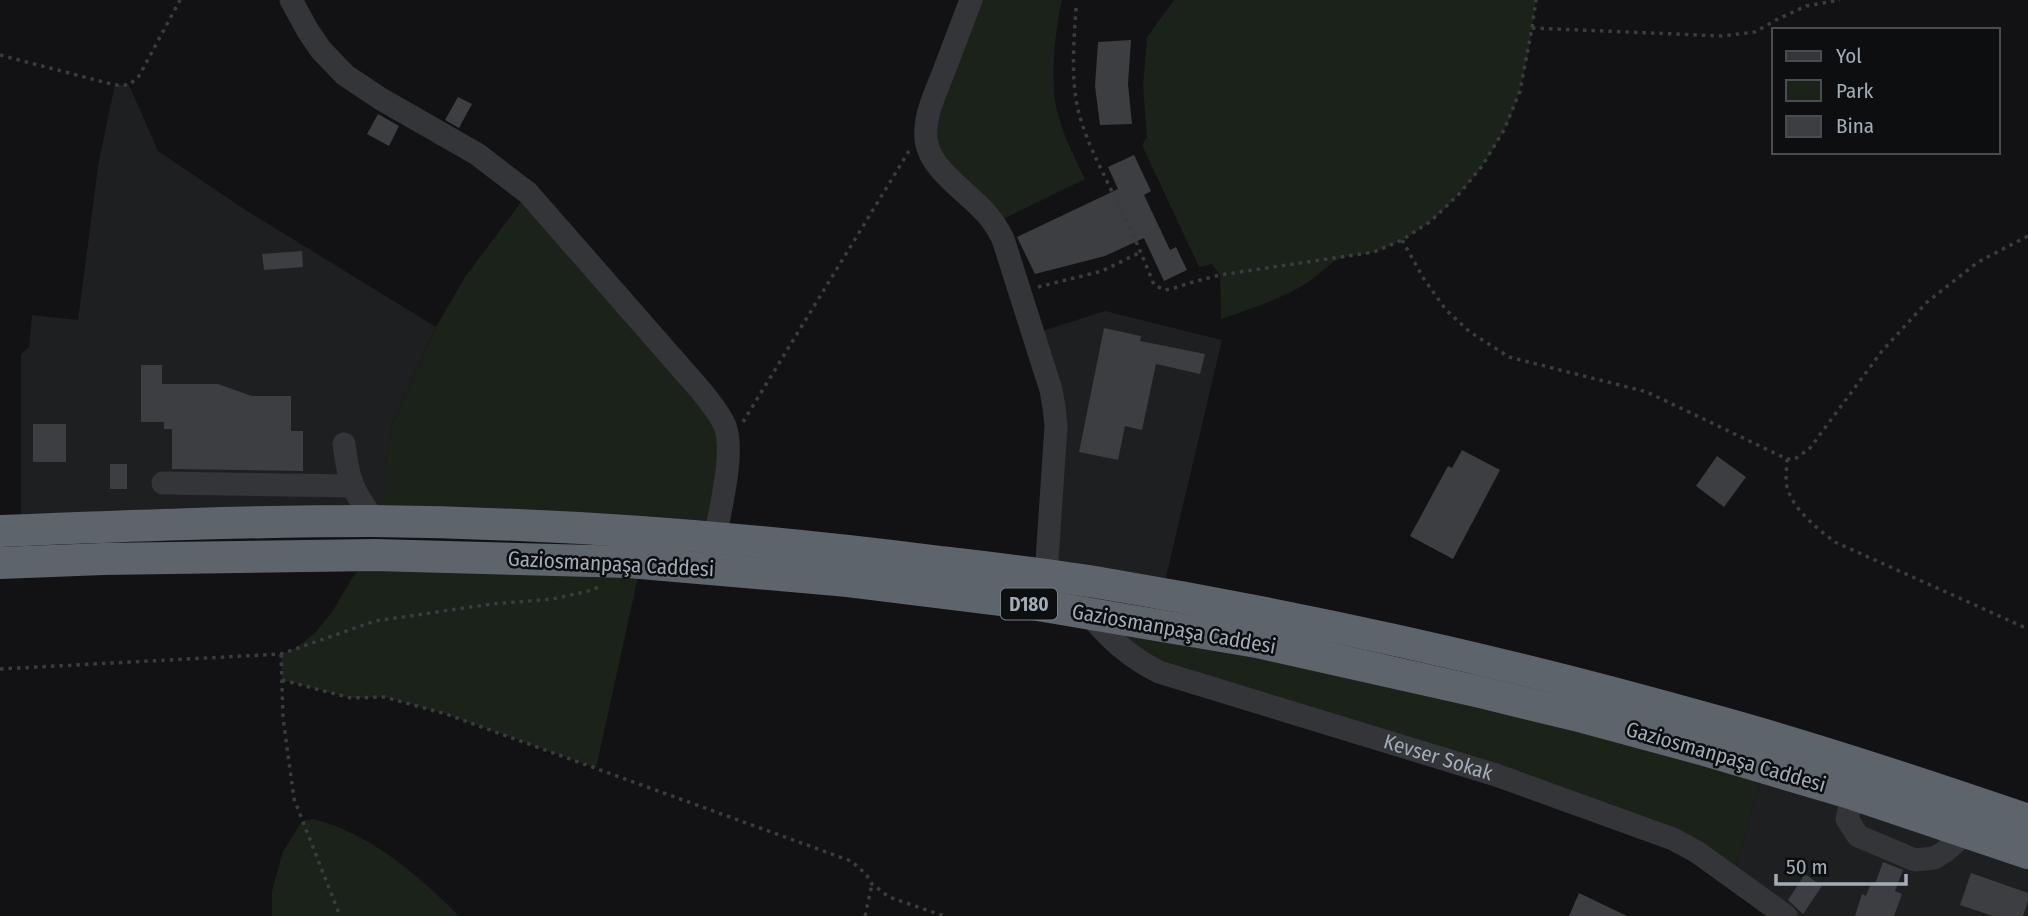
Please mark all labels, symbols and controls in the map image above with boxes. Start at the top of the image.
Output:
legend [1772,28,2000,154]
text: Yol [1836,43,1862,69]
text: Park [1836,78,1874,104]
text: Bina [1836,113,1874,139]
street label: Gaziosmanpaşa Caddesi [507,546,715,582]
road number: D180 [1001,589,1057,620]
street label: Gaziosmanpaşa Caddesi [1070,598,1278,660]
street label: Gaziosmanpaşa Caddesi [1623,716,1829,798]
street label: Kevser Sokak [1380,728,1496,786]
scale bar [1776,842,1906,886]
text: 50 m [1786,854,1828,880]

